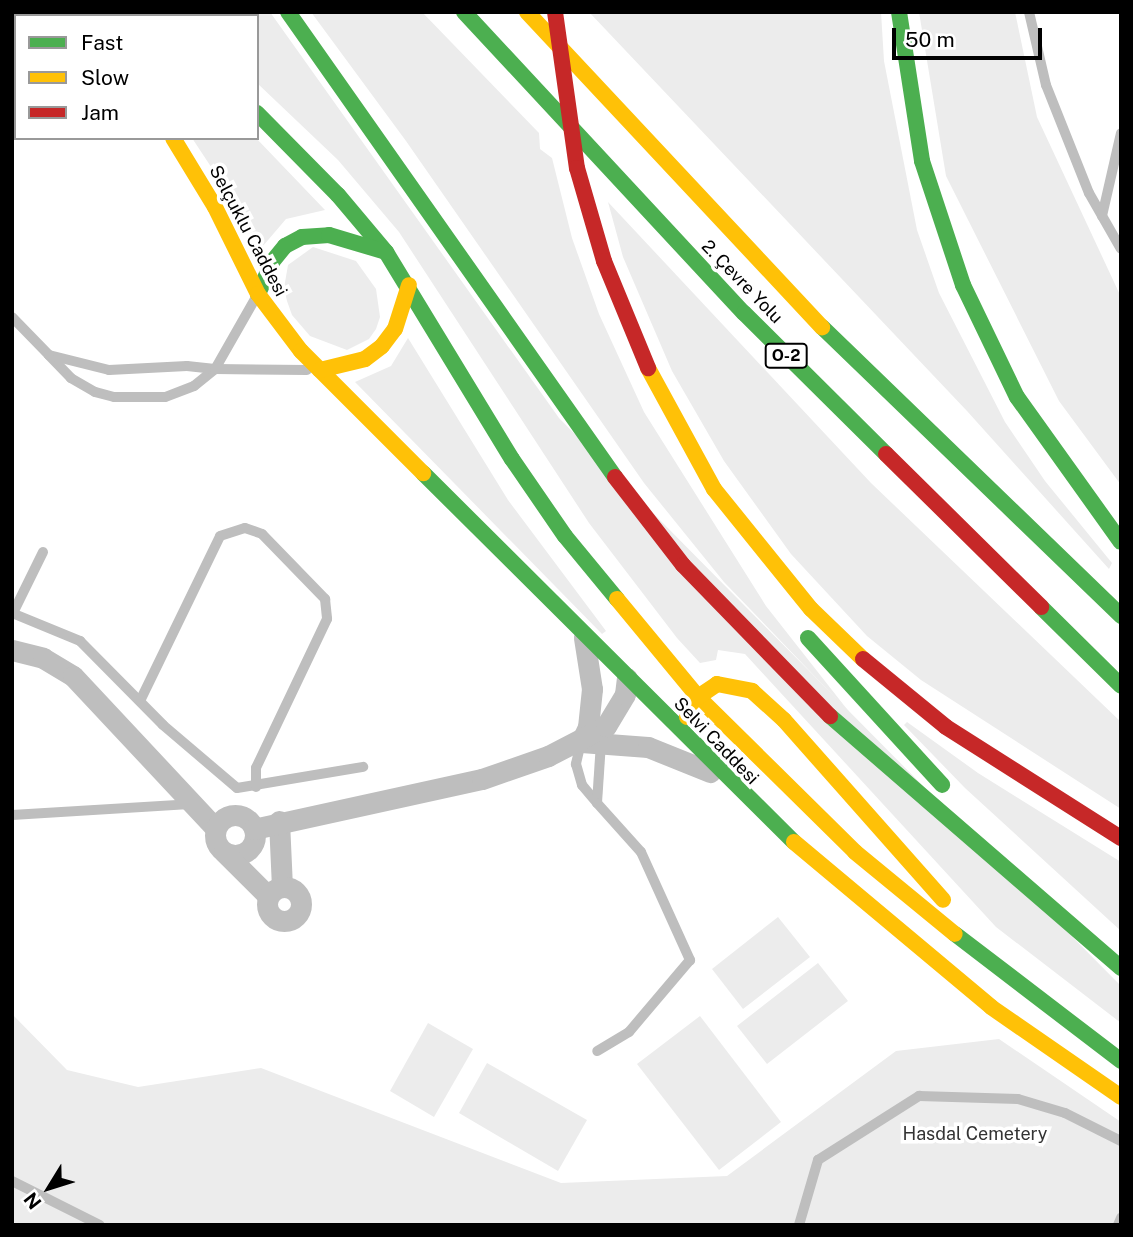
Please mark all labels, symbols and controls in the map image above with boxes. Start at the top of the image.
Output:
legend [14,14,259,140]
scale bar [895,14,1046,58]
text: 50 m [905,27,955,52]
text: Fast [81,30,123,55]
text: Slow [81,65,129,90]
text: Jam [81,100,119,125]
street label: Selçuklu Caddesi [204,162,292,300]
street label: 2. Çevre Yolu [697,236,787,328]
road number: O-2 [763,344,809,368]
street label: Selvi Caddesi [669,693,763,789]
park label: Hasdal Cemetery [903,1123,1047,1145]
north arrow [14,1153,84,1223]
text: N [19,1188,46,1214]

